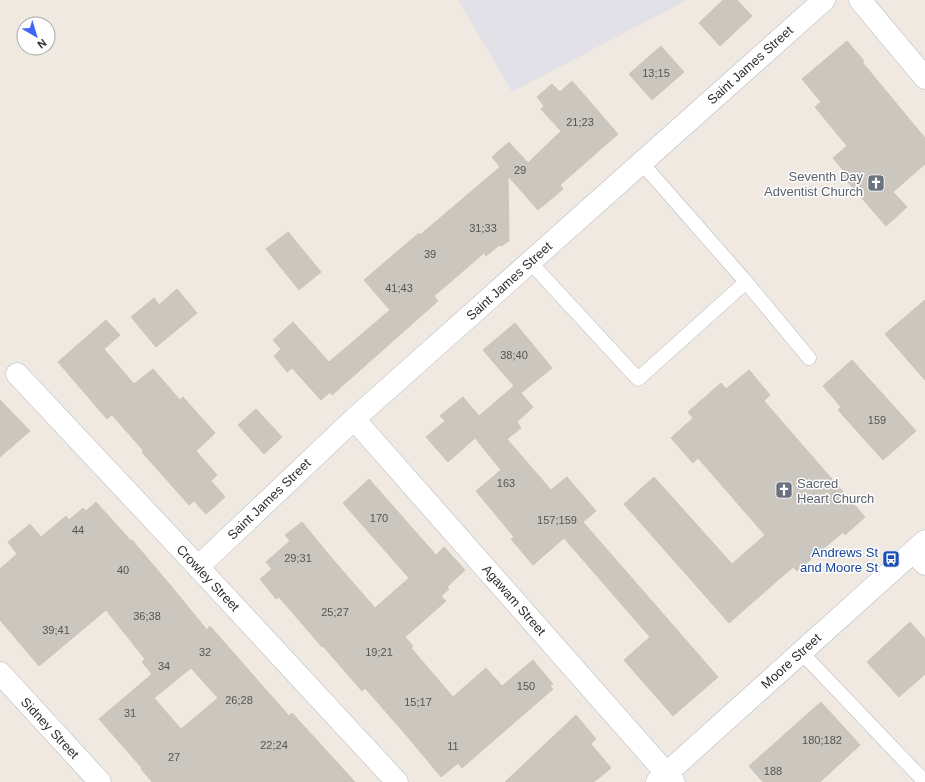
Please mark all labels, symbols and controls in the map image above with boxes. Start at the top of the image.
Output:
north arrow [16,16,56,56]
street label: Saint James Street [704,22,796,107]
text: N [35,37,49,51]
house number: 13;15 [642,67,670,79]
house number: 21;23 [566,116,594,128]
house number: 29 [514,164,526,176]
place label: Seventh Day Adventist Church [764,169,863,199]
church icon: Seventh Day Adventist Church [866,173,886,193]
house number: 31;33 [469,222,497,234]
street label: Saint James Street [463,238,555,323]
house number: 39 [424,248,436,260]
house number: 41;43 [385,282,413,294]
house number: 38;40 [500,349,528,361]
house number: 159 [868,414,886,426]
street label: Saint James Street [224,455,314,543]
place label: Sacred Heart Church [797,476,874,506]
house number: 163 [497,477,515,489]
church icon: Sacred Heart Church [774,480,794,500]
house number: 170 [370,512,388,524]
house number: 157;159 [537,514,577,526]
house number: 44 [72,524,84,536]
street label: Crowley Street [173,542,243,615]
place label: Andrews St and Moore St [800,545,878,575]
bus stop icon: Andrews St and Moore St [881,549,901,569]
house number: 29;31 [284,552,312,564]
street label: Agawam Street [479,562,549,639]
house number: 40 [117,564,129,576]
house number: 25;27 [321,606,349,618]
house number: 36;38 [133,610,161,622]
house number: 39;41 [42,624,70,636]
street label: Moore Street [758,630,824,692]
house number: 32 [199,646,211,658]
house number: 19;21 [365,646,393,658]
house number: 34 [158,660,170,672]
house number: 150 [517,680,535,692]
street label: Sidney Street [18,694,82,762]
house number: 26;28 [225,694,253,706]
house number: 15;17 [404,696,432,708]
house number: 31 [124,707,136,719]
house number: 180;182 [802,734,842,746]
house number: 22;24 [260,739,288,751]
house number: 11 [447,740,459,752]
house number: 27 [168,751,180,763]
house number: 188 [764,765,782,777]

